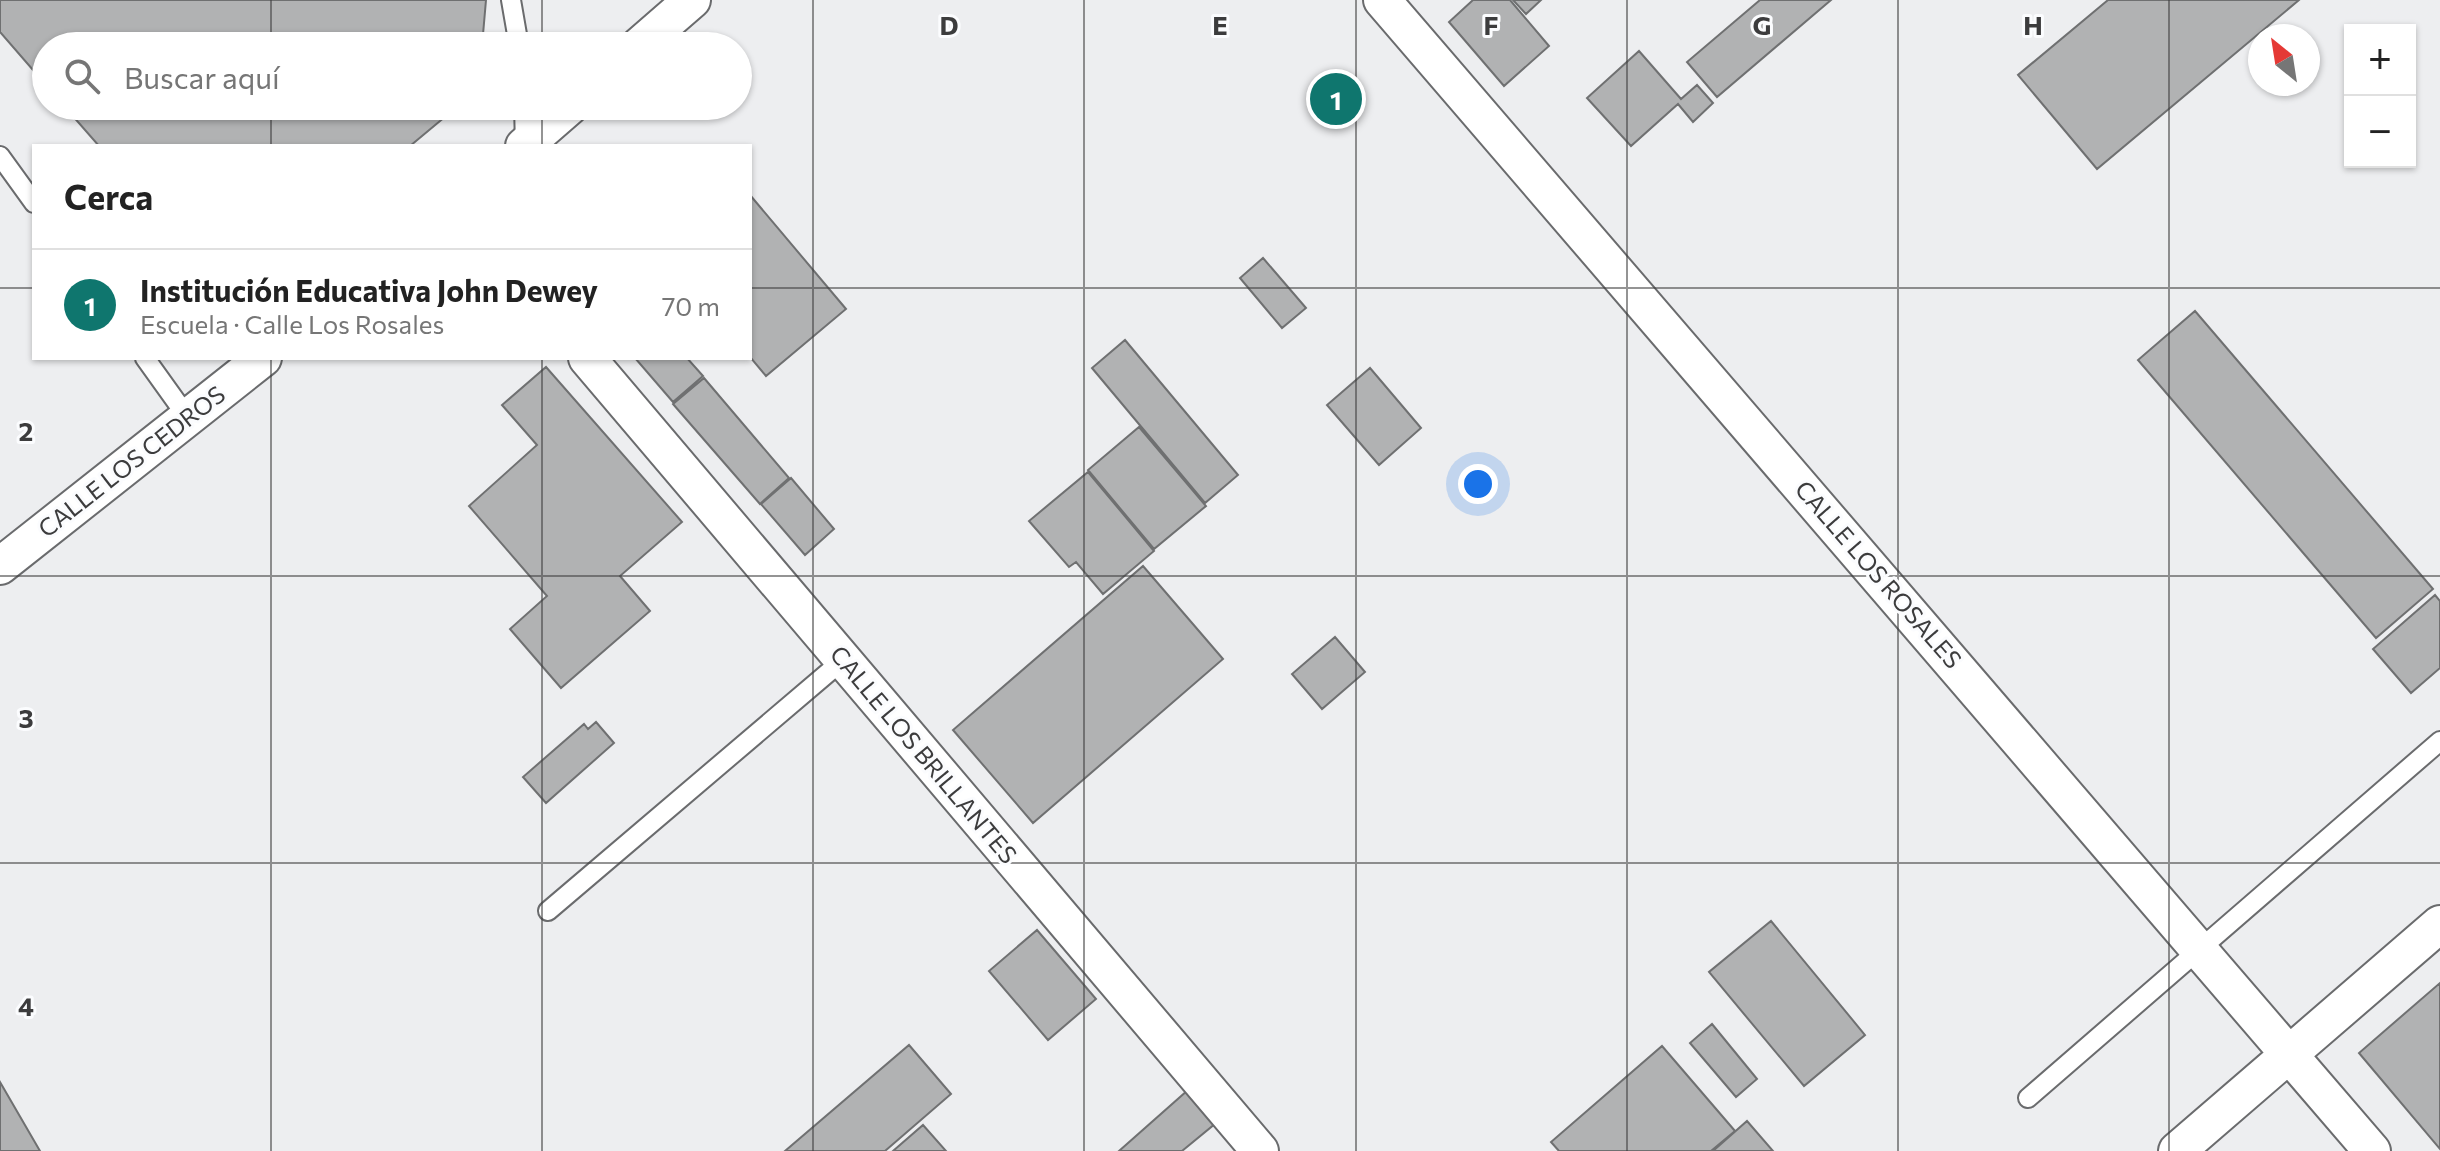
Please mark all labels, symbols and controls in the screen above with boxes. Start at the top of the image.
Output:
text: D [939,9,959,40]
text: E [1212,9,1228,40]
text: F [1483,9,1499,40]
text: G [1753,9,1771,40]
text: H [2023,9,2043,40]
north arrow [2248,24,2320,96]
map controls [2344,24,2416,168]
button: + [2344,24,2416,96]
search box [32,32,752,120]
icon: search [60,54,104,98]
text: Buscar aquí [124,58,280,95]
pin: 1 [1310,69,1362,129]
button: − [2344,96,2416,168]
text: Cerca [64,175,153,217]
text: Institución Educativa John Dewey [140,271,598,308]
text: 1 [84,290,96,321]
text: 70 m [662,290,720,321]
text: Escuela · Calle Los Rosales [140,308,444,339]
street label: CALLE LOS CEDROS [32,379,230,543]
text: 2 [19,415,33,446]
your location [1458,464,1498,504]
street label: CALLE LOS ROSALES [1790,474,1968,674]
street label: CALLE LOS BRILLANTES [825,639,1024,869]
text: 3 [18,702,34,733]
text: 4 [18,990,34,1021]

